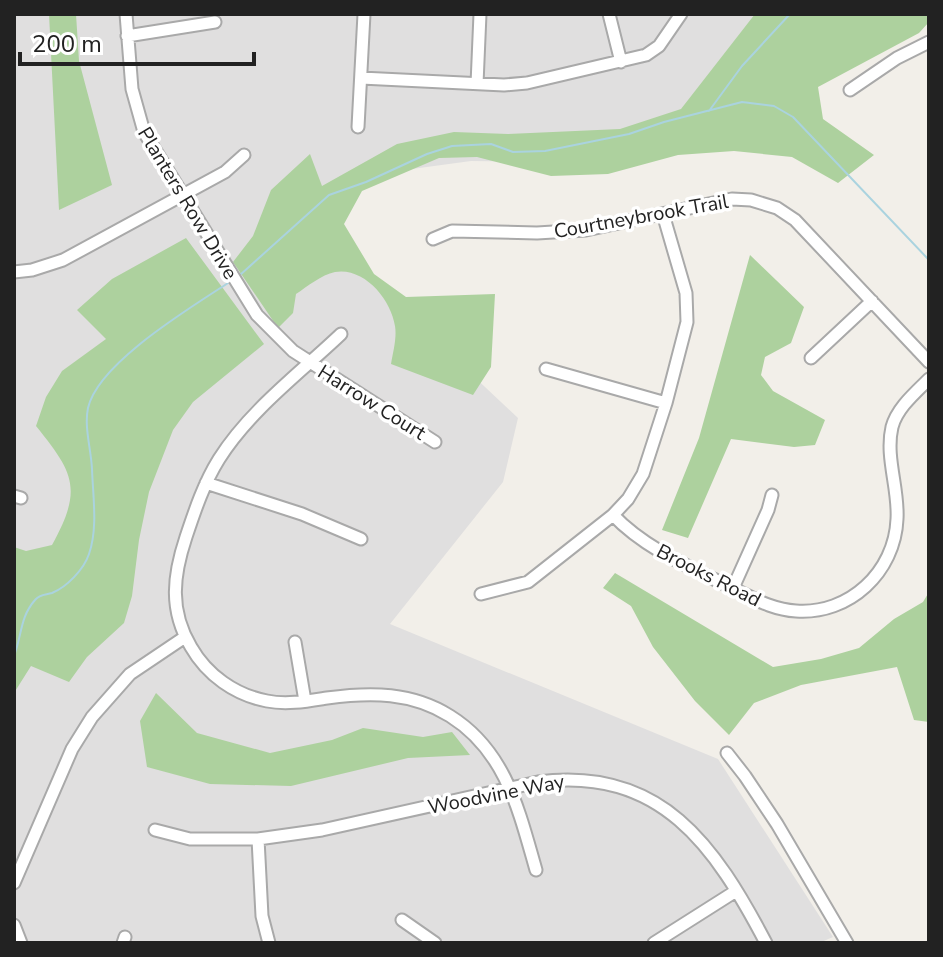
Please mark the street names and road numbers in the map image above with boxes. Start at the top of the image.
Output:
street label: Planters Row Drive [131,122,244,285]
street label: Courtneybrook Trail [552,188,731,245]
street label: Harrow Court [313,358,432,447]
street label: Brooks Road [652,538,766,613]
street label: Woodvine Way [426,768,567,821]

